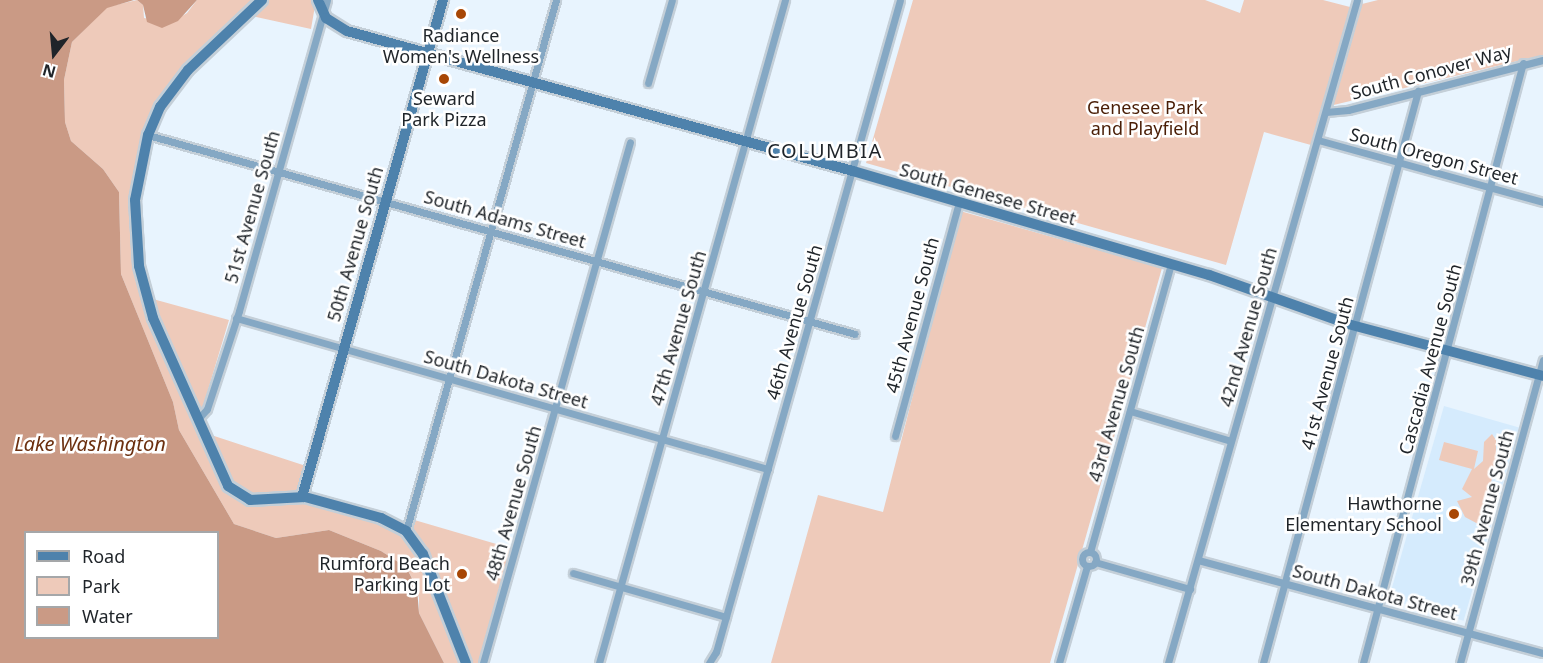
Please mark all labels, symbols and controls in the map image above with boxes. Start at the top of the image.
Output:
marker: Radiance Women's Wellness [452,5,470,23]
north arrow [24,24,84,84]
place label: Radiance Women's Wellness [383,25,539,68]
street label: South Conover Way [1348,40,1514,104]
text: N [40,59,58,84]
marker: Seward Park Pizza [437,72,451,86]
place label: Seward Park Pizza [401,88,487,130]
park label: Genesee Park and Playfield [1087,97,1203,140]
street label: South Oregon Street [1347,123,1521,189]
street label: 51st Avenue South [220,128,284,286]
district label: COLUMBIA [767,138,883,162]
street label: South Genesee Street [897,158,1079,230]
street label: 50th Avenue South [323,164,387,324]
street label: South Adams Street [422,186,588,252]
street label: 45th Avenue South [881,235,943,395]
street label: 46th Avenue South [762,242,826,402]
street label: 42nd Avenue South [1215,245,1281,409]
street label: 47th Avenue South [646,248,710,408]
street label: Cascadia Avenue South [1394,261,1466,457]
street label: 41st Avenue South [1296,294,1358,452]
street label: 43rd Avenue South [1083,324,1149,484]
street label: South Dakota Street [422,345,590,413]
street label: 48th Avenue South [481,423,545,583]
street label: 39th Avenue South [1456,428,1518,588]
water label: Lake Washington [14,431,166,455]
place label: Hawthorne Elementary School [1285,493,1442,536]
marker: Hawthorne Elementary School [1447,507,1461,521]
legend [24,531,219,639]
text: Road [82,544,125,568]
place label: Rumford Beach Parking Lot [319,553,450,596]
street label: South Dakota Street [1290,560,1460,624]
marker: Rumford Beach Parking Lot [455,567,469,581]
text: Park [82,574,120,598]
text: Water [82,604,133,628]

